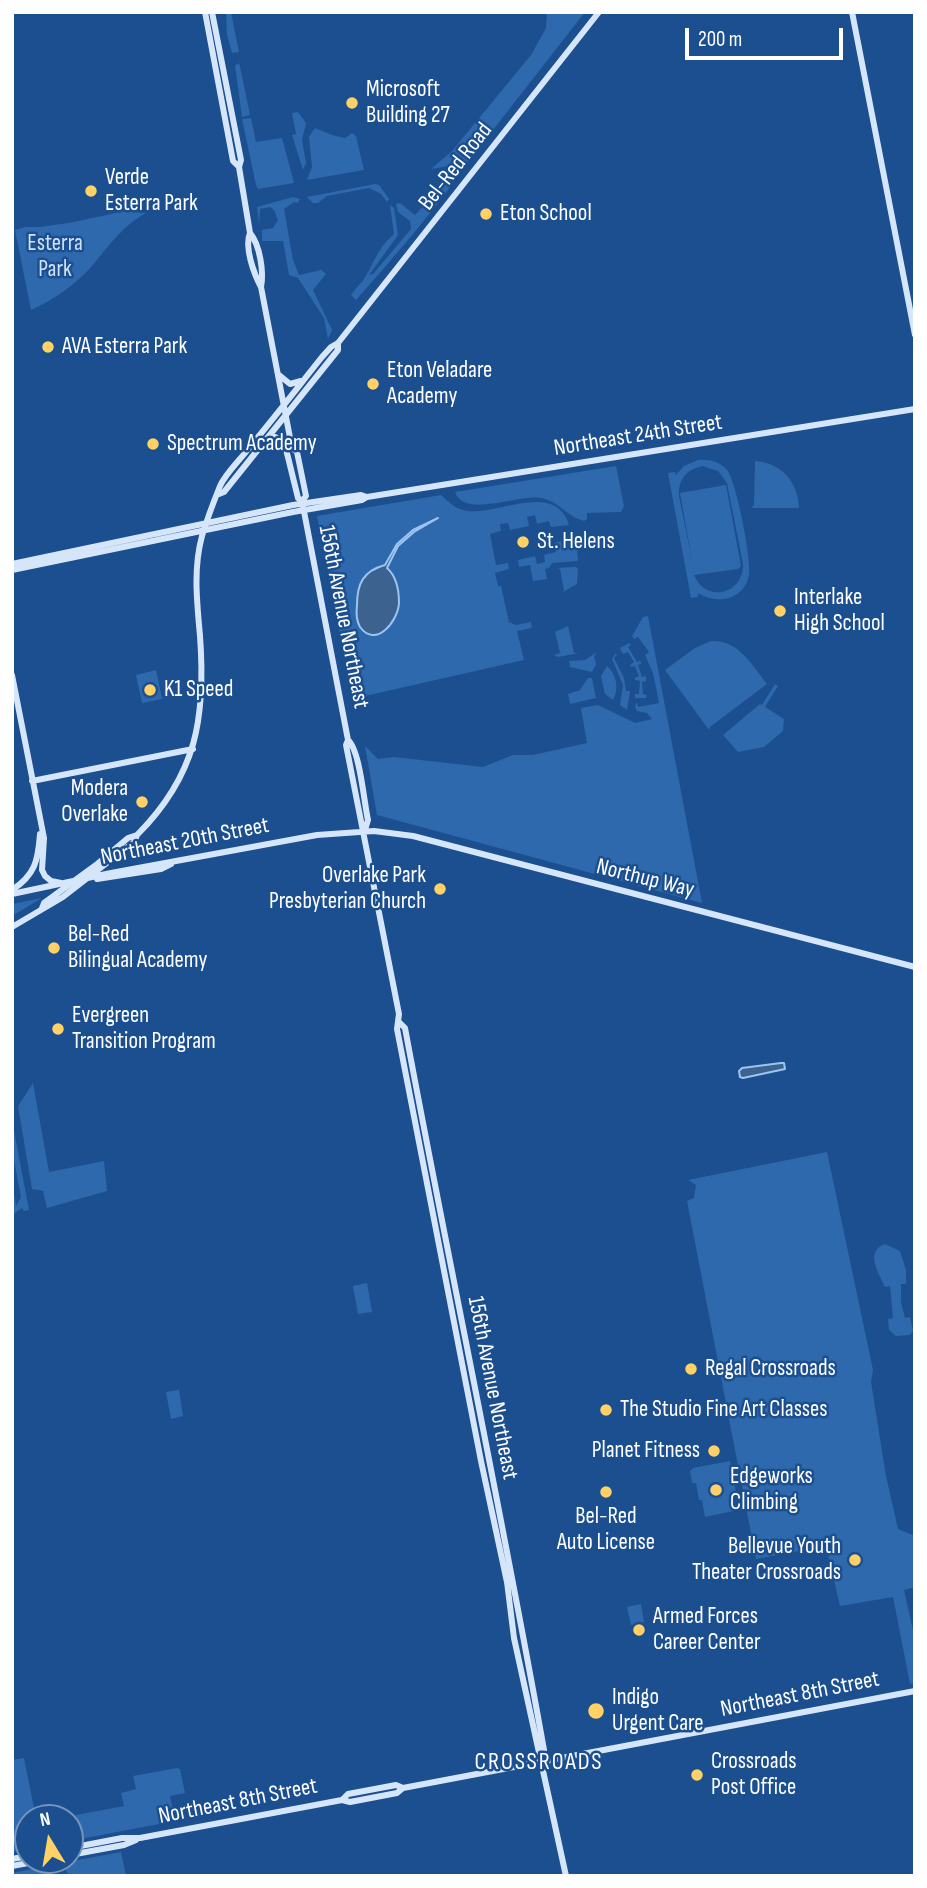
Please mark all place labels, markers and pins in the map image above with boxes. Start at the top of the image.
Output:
place label: Microsoft Building 27 [366,76,450,130]
marker: Microsoft Building 27 [344,95,360,111]
place label: Verde Esterra Park [105,164,198,218]
marker: Verde Esterra Park [83,183,99,199]
place label: Eton School [500,200,592,228]
marker: Eton School [478,206,494,222]
place label: AVA Esterra Park [62,333,187,361]
marker: AVA Esterra Park [40,339,56,355]
place label: Eton Veladare Academy [387,357,492,411]
marker: Eton Veladare Academy [365,376,381,392]
place label: Spectrum Academy [167,430,317,458]
marker: Spectrum Academy [145,436,161,452]
place label: St. Helens [537,528,615,556]
marker: St. Helens [515,534,531,550]
place label: Interlake High School [794,584,885,638]
marker: Interlake High School [772,603,788,619]
place label: K1 Speed [164,676,233,704]
marker: K1 Speed [142,682,158,698]
place label: Modera Overlake [61,775,128,829]
marker: Modera Overlake [134,794,150,810]
place label: Overlake Park Presbyterian Church [269,862,426,916]
marker: Overlake Park Presbyterian Church [432,881,448,897]
place label: Bel-Red Bilingual Academy [68,921,207,975]
marker: Bel-Red Bilingual Academy [46,940,62,956]
place label: Evergreen Transition Program [72,1002,216,1056]
marker: Evergreen Transition Program [50,1021,66,1037]
place label: Regal Crossroads [705,1355,836,1383]
marker: Regal Crossroads [683,1361,699,1377]
place label: The Studio Fine Art Classes [620,1396,827,1424]
marker: The Studio Fine Art Classes [598,1402,614,1418]
place label: Planet Fitness [592,1437,700,1465]
marker: Planet Fitness [706,1443,722,1459]
place label: Edgeworks Climbing [730,1463,813,1517]
marker: Edgeworks Climbing [708,1482,724,1498]
marker: Bel-Red Auto License [598,1484,614,1500]
place label: Bel-Red Auto License [557,1503,655,1557]
place label: Bellevue Youth Theater Crossroads [692,1533,841,1587]
marker: Bellevue Youth Theater Crossroads [847,1552,863,1568]
place label: Armed Forces Career Center [653,1603,760,1657]
marker: Armed Forces Career Center [631,1622,647,1638]
place label: Indigo Urgent Care [612,1684,703,1738]
marker: Indigo Urgent Care [586,1701,606,1721]
place label: Crossroads Post Office [711,1748,797,1802]
marker: Crossroads Post Office [689,1767,705,1783]

